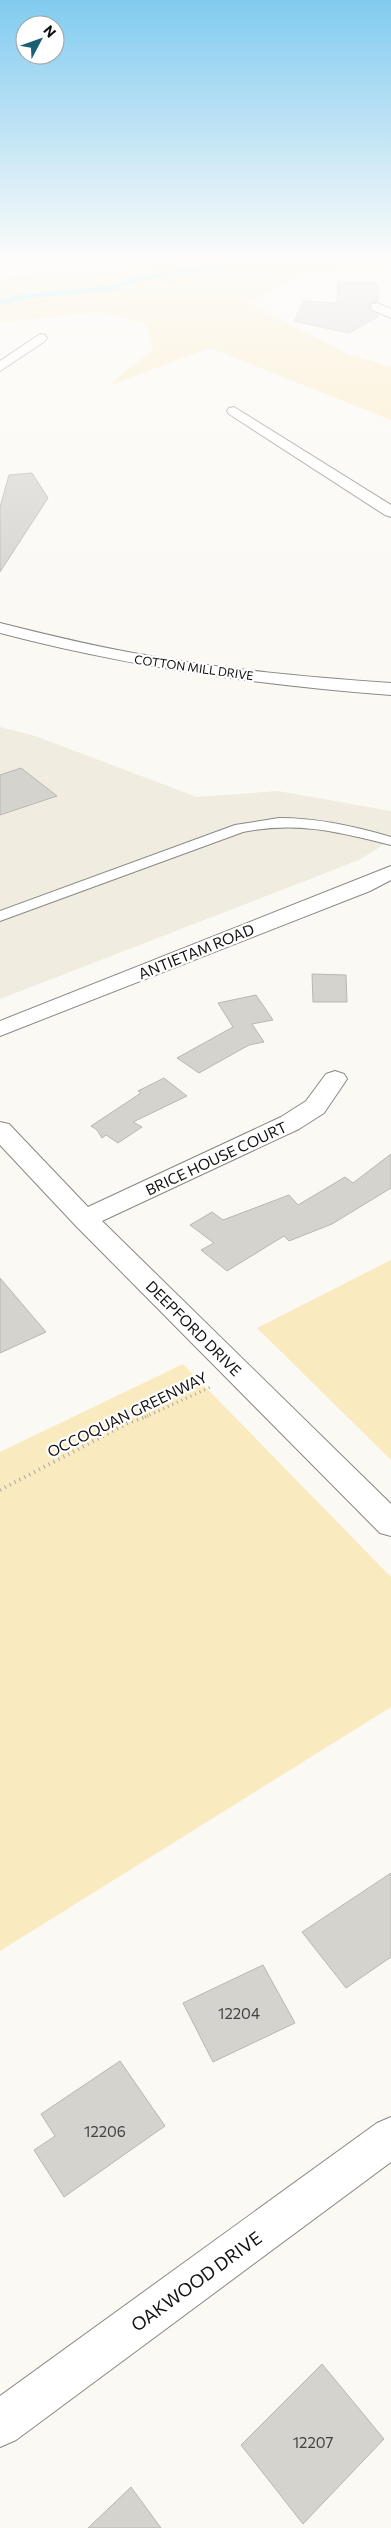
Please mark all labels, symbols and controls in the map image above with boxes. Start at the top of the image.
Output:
north arrow [15,15,65,65]
text: N [40,22,60,41]
street label: COTTON MILL DRIVE [133,652,255,682]
street label: ANTIETAM ROAD [135,920,257,982]
street label: BRICE HOUSE COURT [142,1117,290,1199]
street label: DEEPFORD DRIVE [143,1277,246,1380]
street label: OCCOQUAN GREENWAY [44,1367,210,1461]
house number: 12204 [218,2004,260,2022]
house number: 12206 [84,2122,126,2140]
street label: OAKWOOD DRIVE [126,2226,266,2336]
house number: 12207 [293,2433,333,2451]

